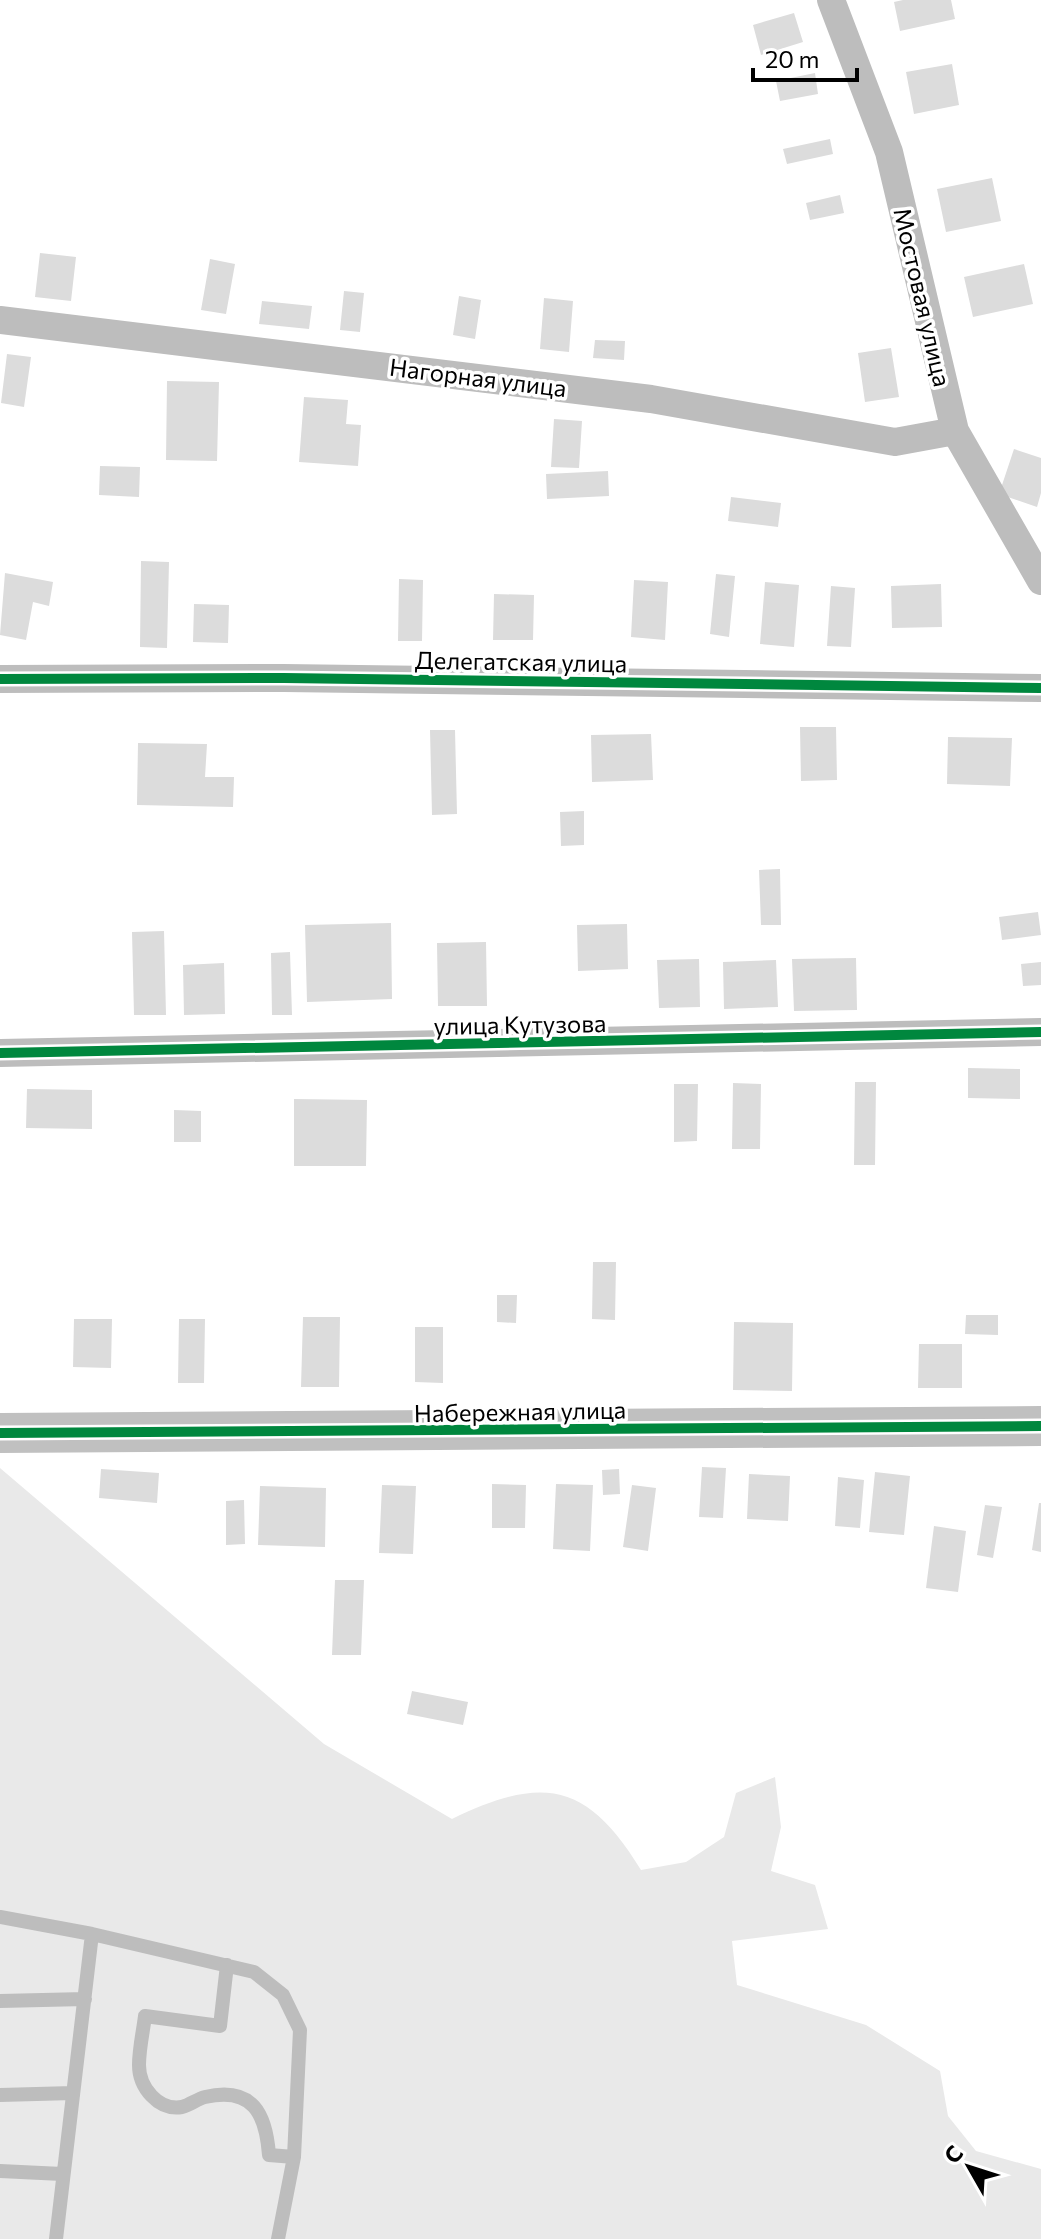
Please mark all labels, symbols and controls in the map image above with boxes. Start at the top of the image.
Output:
scale bar [753,32,857,82]
text: 20 m [765,44,819,73]
street label: Мостовая улица [888,205,958,389]
street label: Нагорная улица [388,352,568,402]
street label: Делегатская улица [415,645,627,677]
street label: улица Кутузова [433,1008,607,1040]
street label: Набережная улица [414,1395,626,1427]
north arrow [929,2127,1009,2207]
text: С [938,2140,968,2168]

